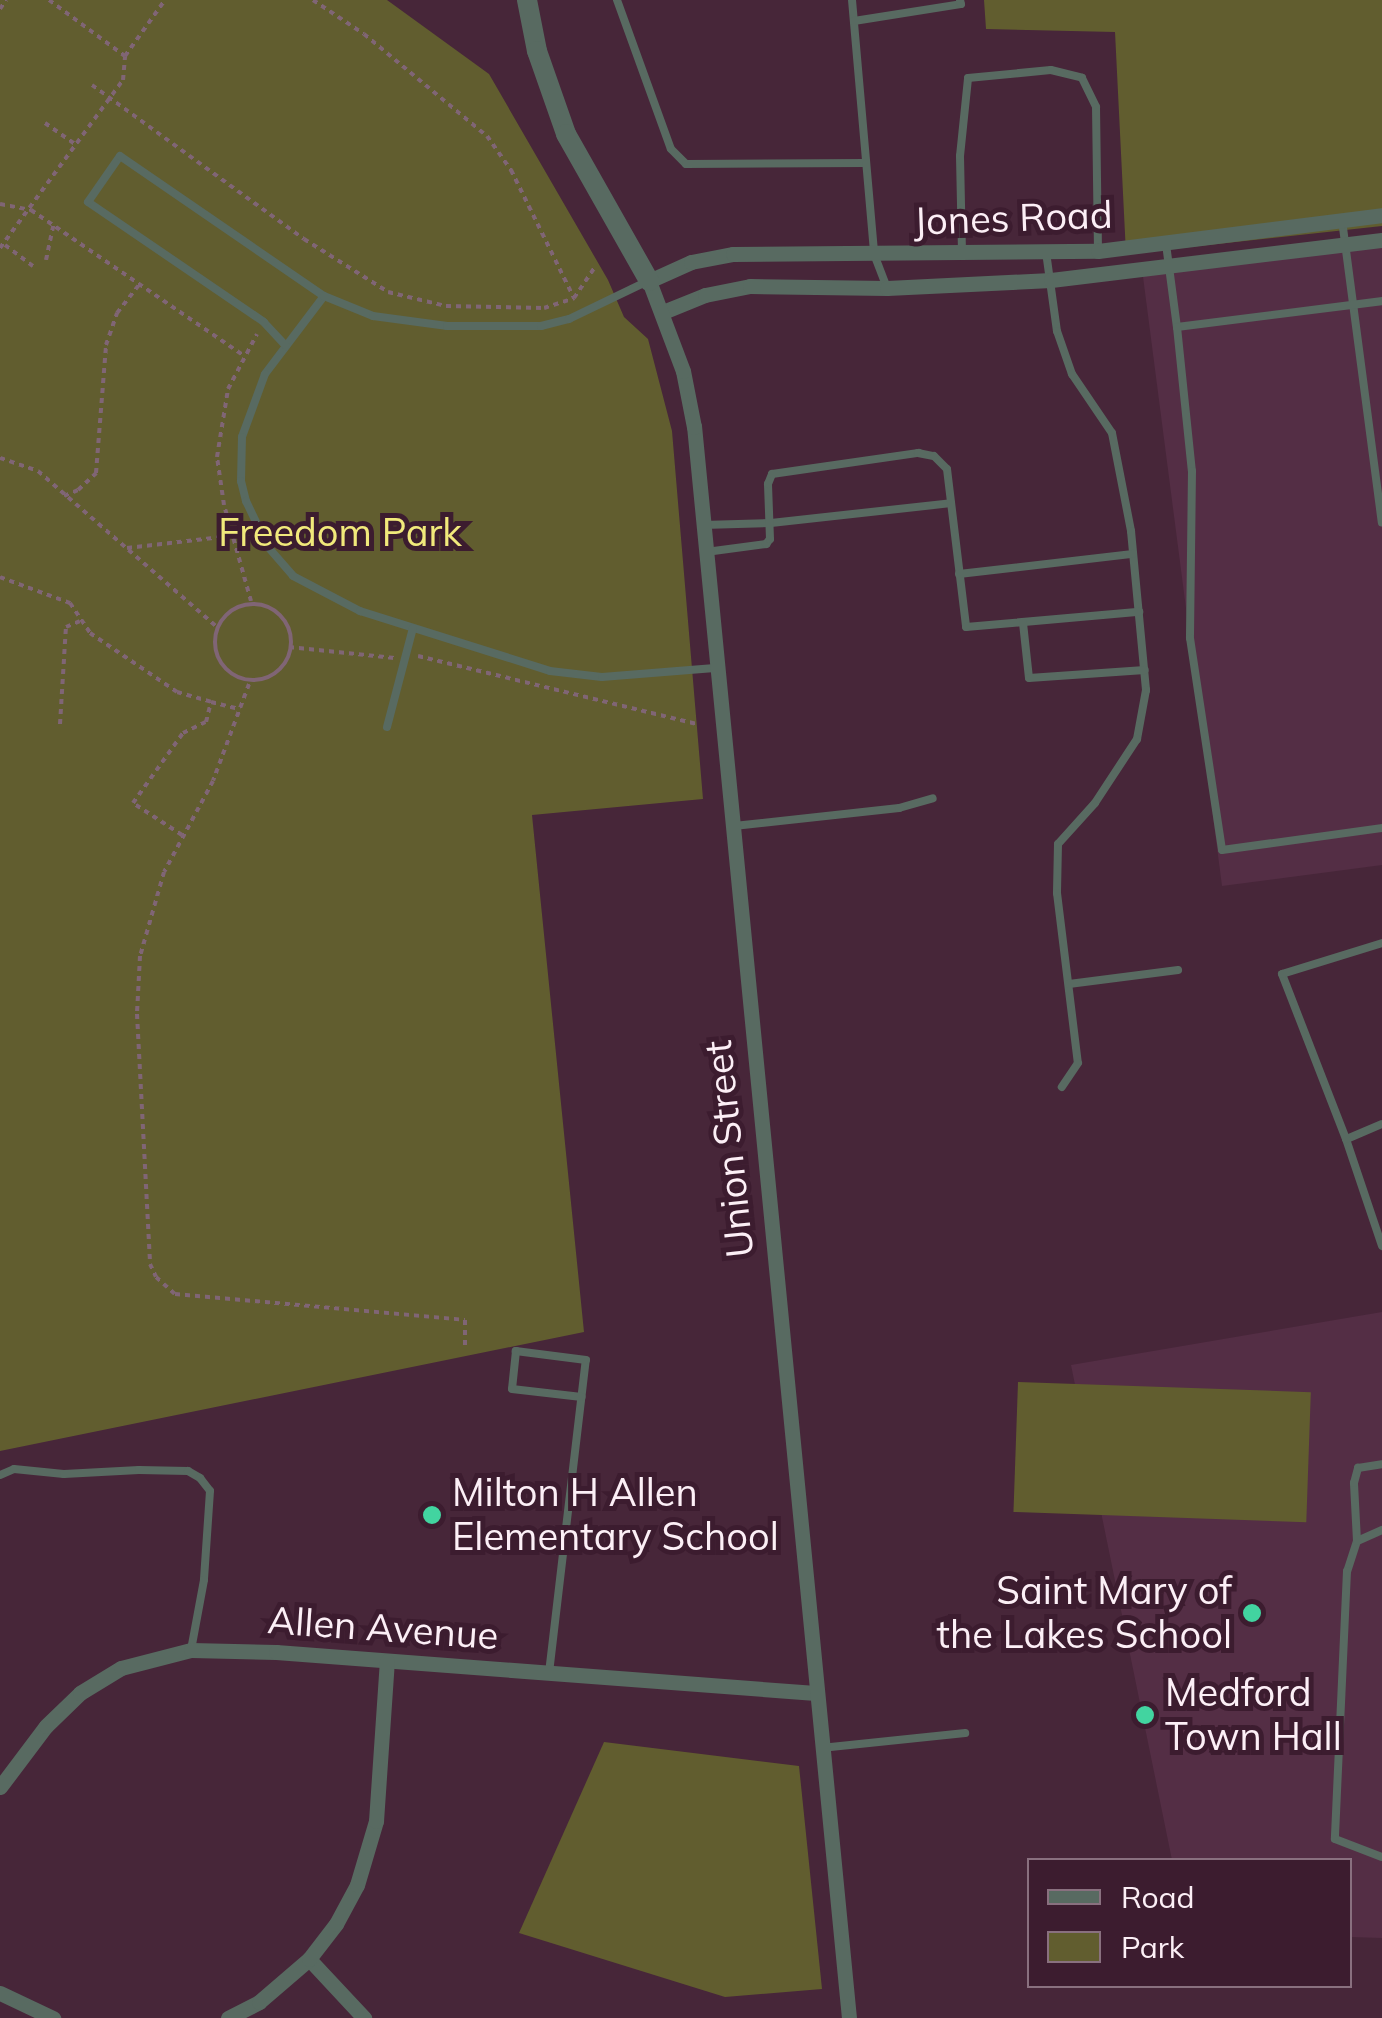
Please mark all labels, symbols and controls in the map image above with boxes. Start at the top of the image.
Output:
street label: Jones Road [913,192,1113,244]
park label: Freedom Park [218,510,462,556]
street label: Union Street [695,1038,763,1260]
place label: Milton H Allen Elementary School [452,1470,779,1560]
marker: Milton H Allen Elementary School [421,1504,443,1526]
place label: Saint Mary of the Lakes School [937,1568,1232,1658]
street label: Allen Avenue [266,1597,500,1659]
marker: Saint Mary of the Lakes School [1241,1602,1263,1624]
place label: Medford Town Hall [1165,1670,1342,1760]
marker: Medford Town Hall [1134,1704,1156,1726]
legend [1027,1858,1352,1988]
text: Road [1121,1878,1195,1916]
text: Park [1121,1928,1184,1966]

